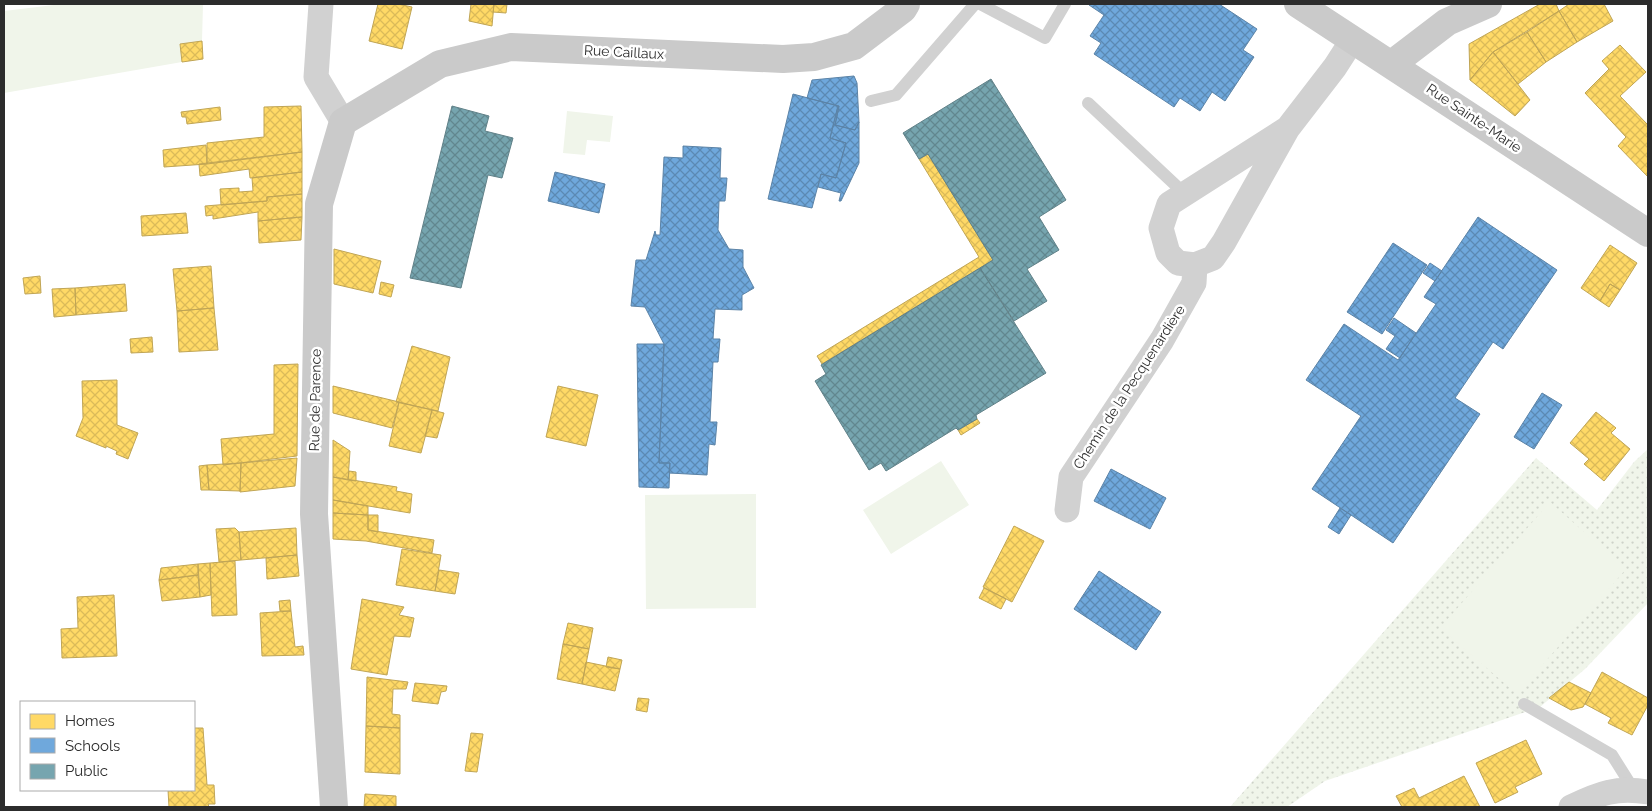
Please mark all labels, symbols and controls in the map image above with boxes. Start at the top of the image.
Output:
street label: Rue Caillaux [584,42,664,62]
street label: Rue Sainte-Marie [1423,80,1525,156]
street label: Chemin de la Pecquenardière [1070,302,1188,472]
street label: Rue de Parence [306,348,324,452]
legend [20,701,195,791]
text: Homes [65,712,115,730]
text: Schools [65,737,120,755]
text: Public [65,762,108,780]

